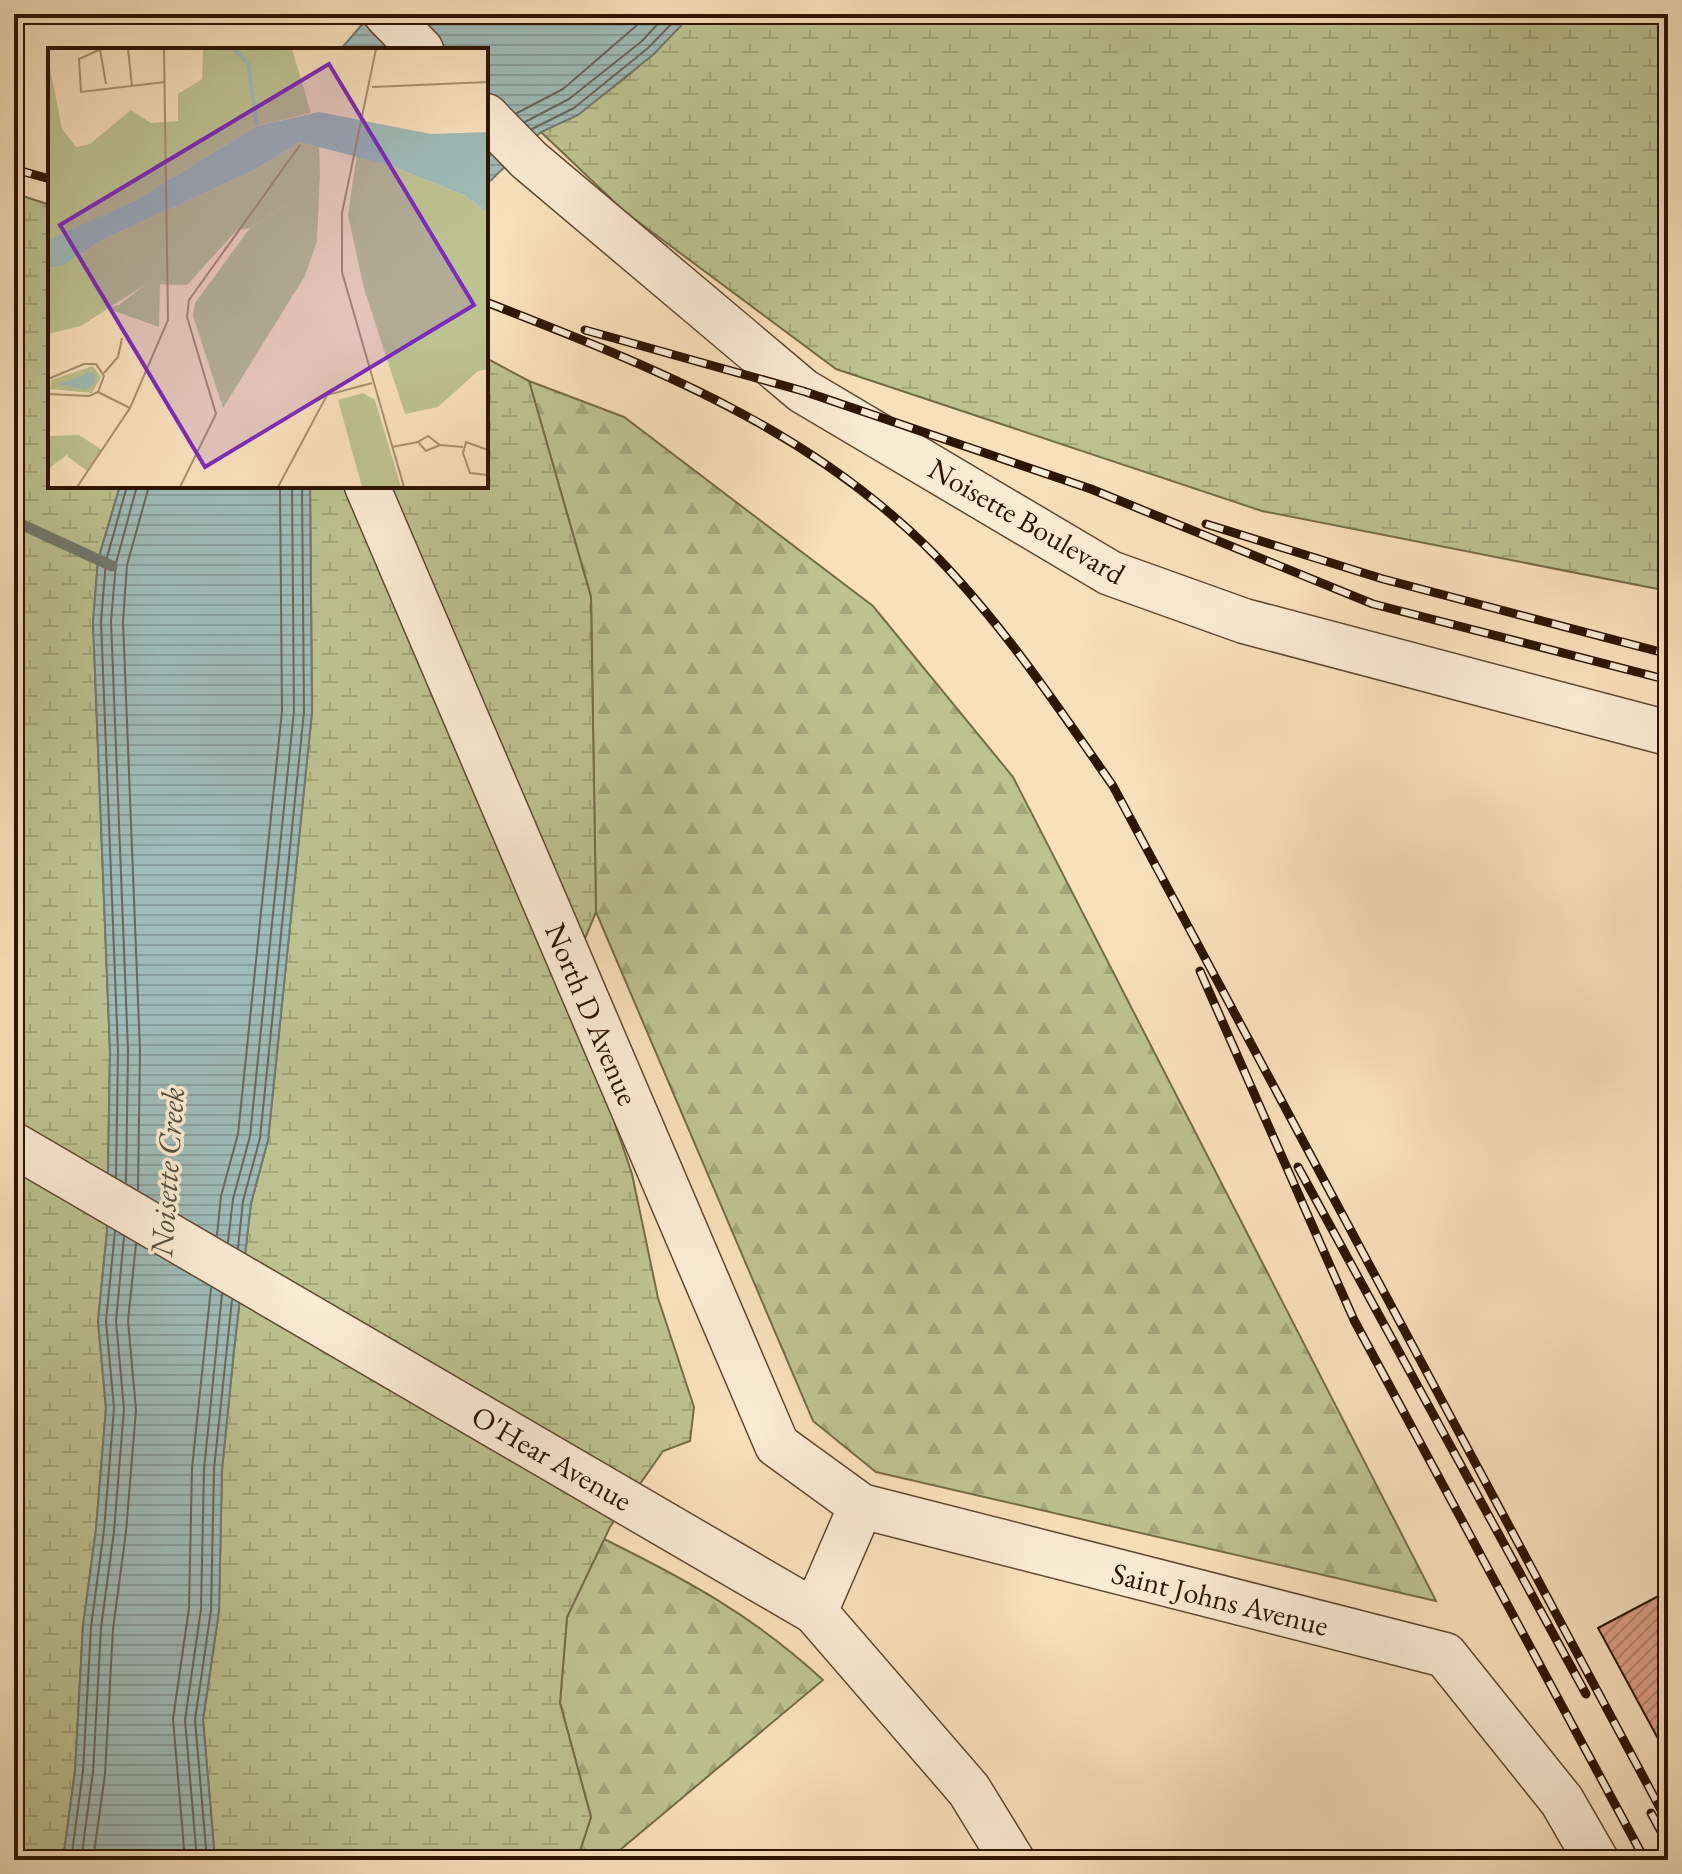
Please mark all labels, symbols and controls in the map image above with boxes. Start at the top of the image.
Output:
inset map [48,48,488,488]
street label: Noisette Boulevard [922,449,1133,594]
street label: North D Avenue [536,917,648,1111]
water label: Noisette Creek [140,1085,194,1259]
street label: O'Hear Avenue [465,1396,639,1520]
street label: Saint Johns Avenue [1107,1553,1333,1645]

